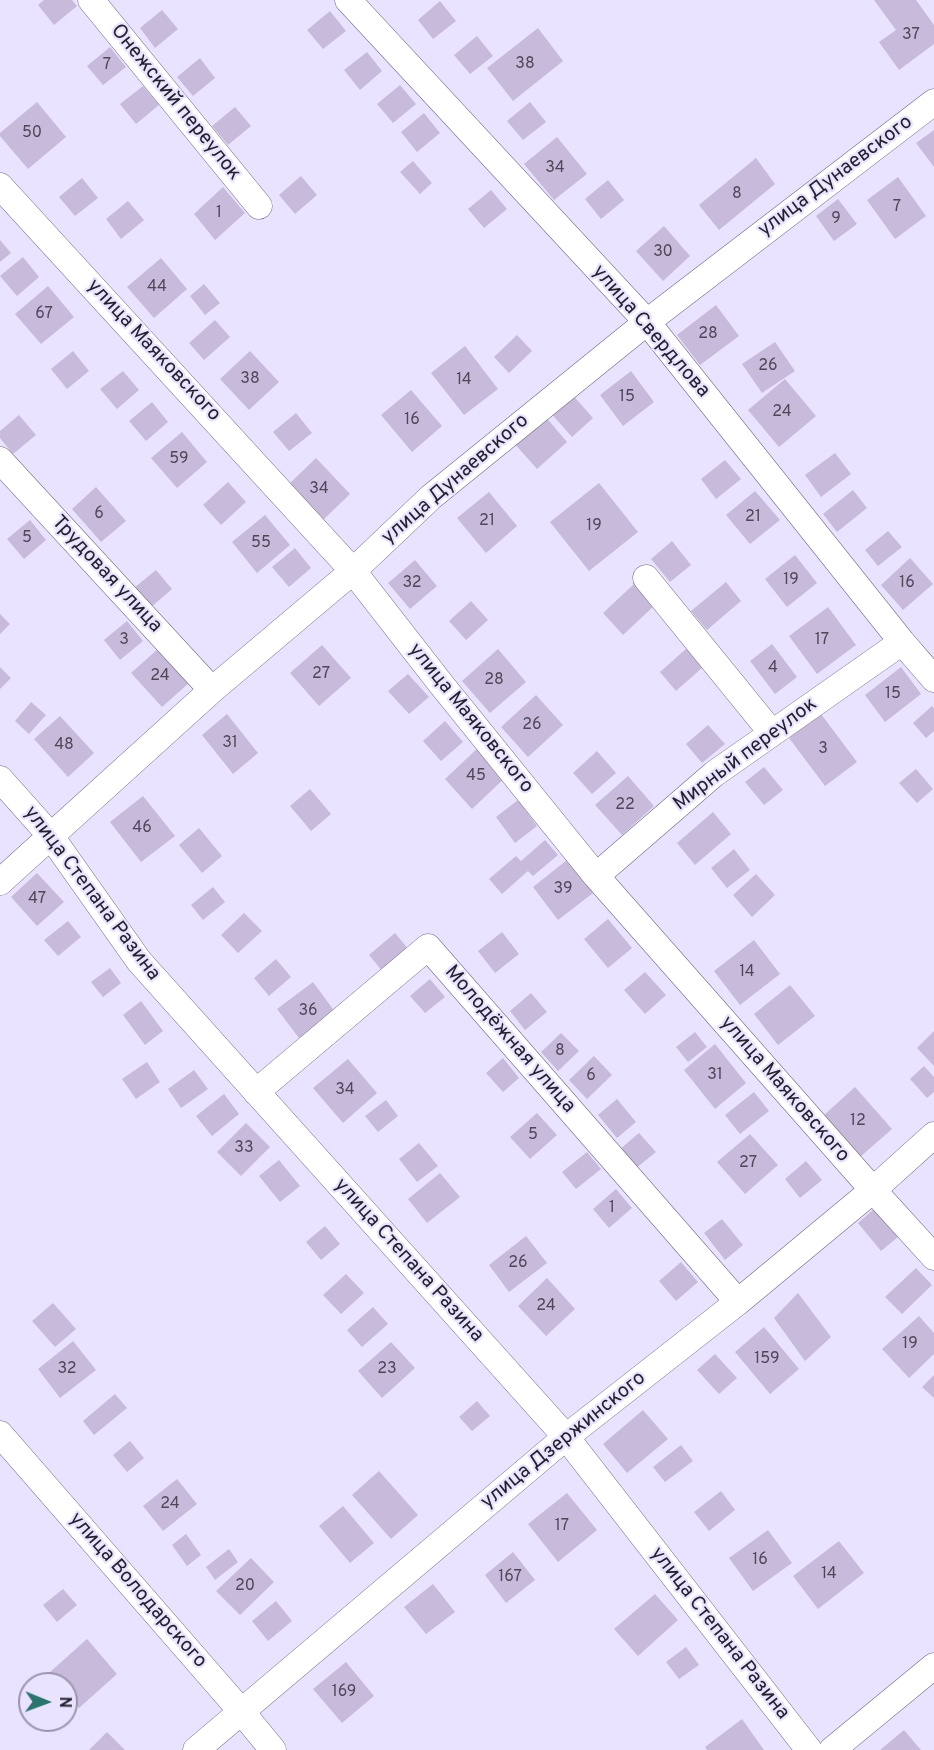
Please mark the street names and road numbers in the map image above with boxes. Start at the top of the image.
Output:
street label: Онежский переулок [105,20,245,186]
street label: улица Дунаевского [754,111,918,243]
street label: улица Свердлова [586,261,714,403]
street label: улица Маяковского [81,275,225,427]
street label: улица Дунаевского [378,410,534,550]
street label: Трудовая улица [46,511,166,639]
street label: улица Маяковского [402,639,538,799]
street label: Мирный переулок [669,693,823,817]
street label: улица Степана Разина [18,802,164,986]
street label: Молодёжная улица [438,961,580,1119]
street label: улица Маяковского [714,1012,854,1168]
street label: улица Степана Разина [328,1174,488,1348]
street label: улица Дзержинского [477,1367,651,1515]
street label: улица Володарского [63,1508,211,1674]
street label: улица Степана Разина [644,1543,794,1725]

